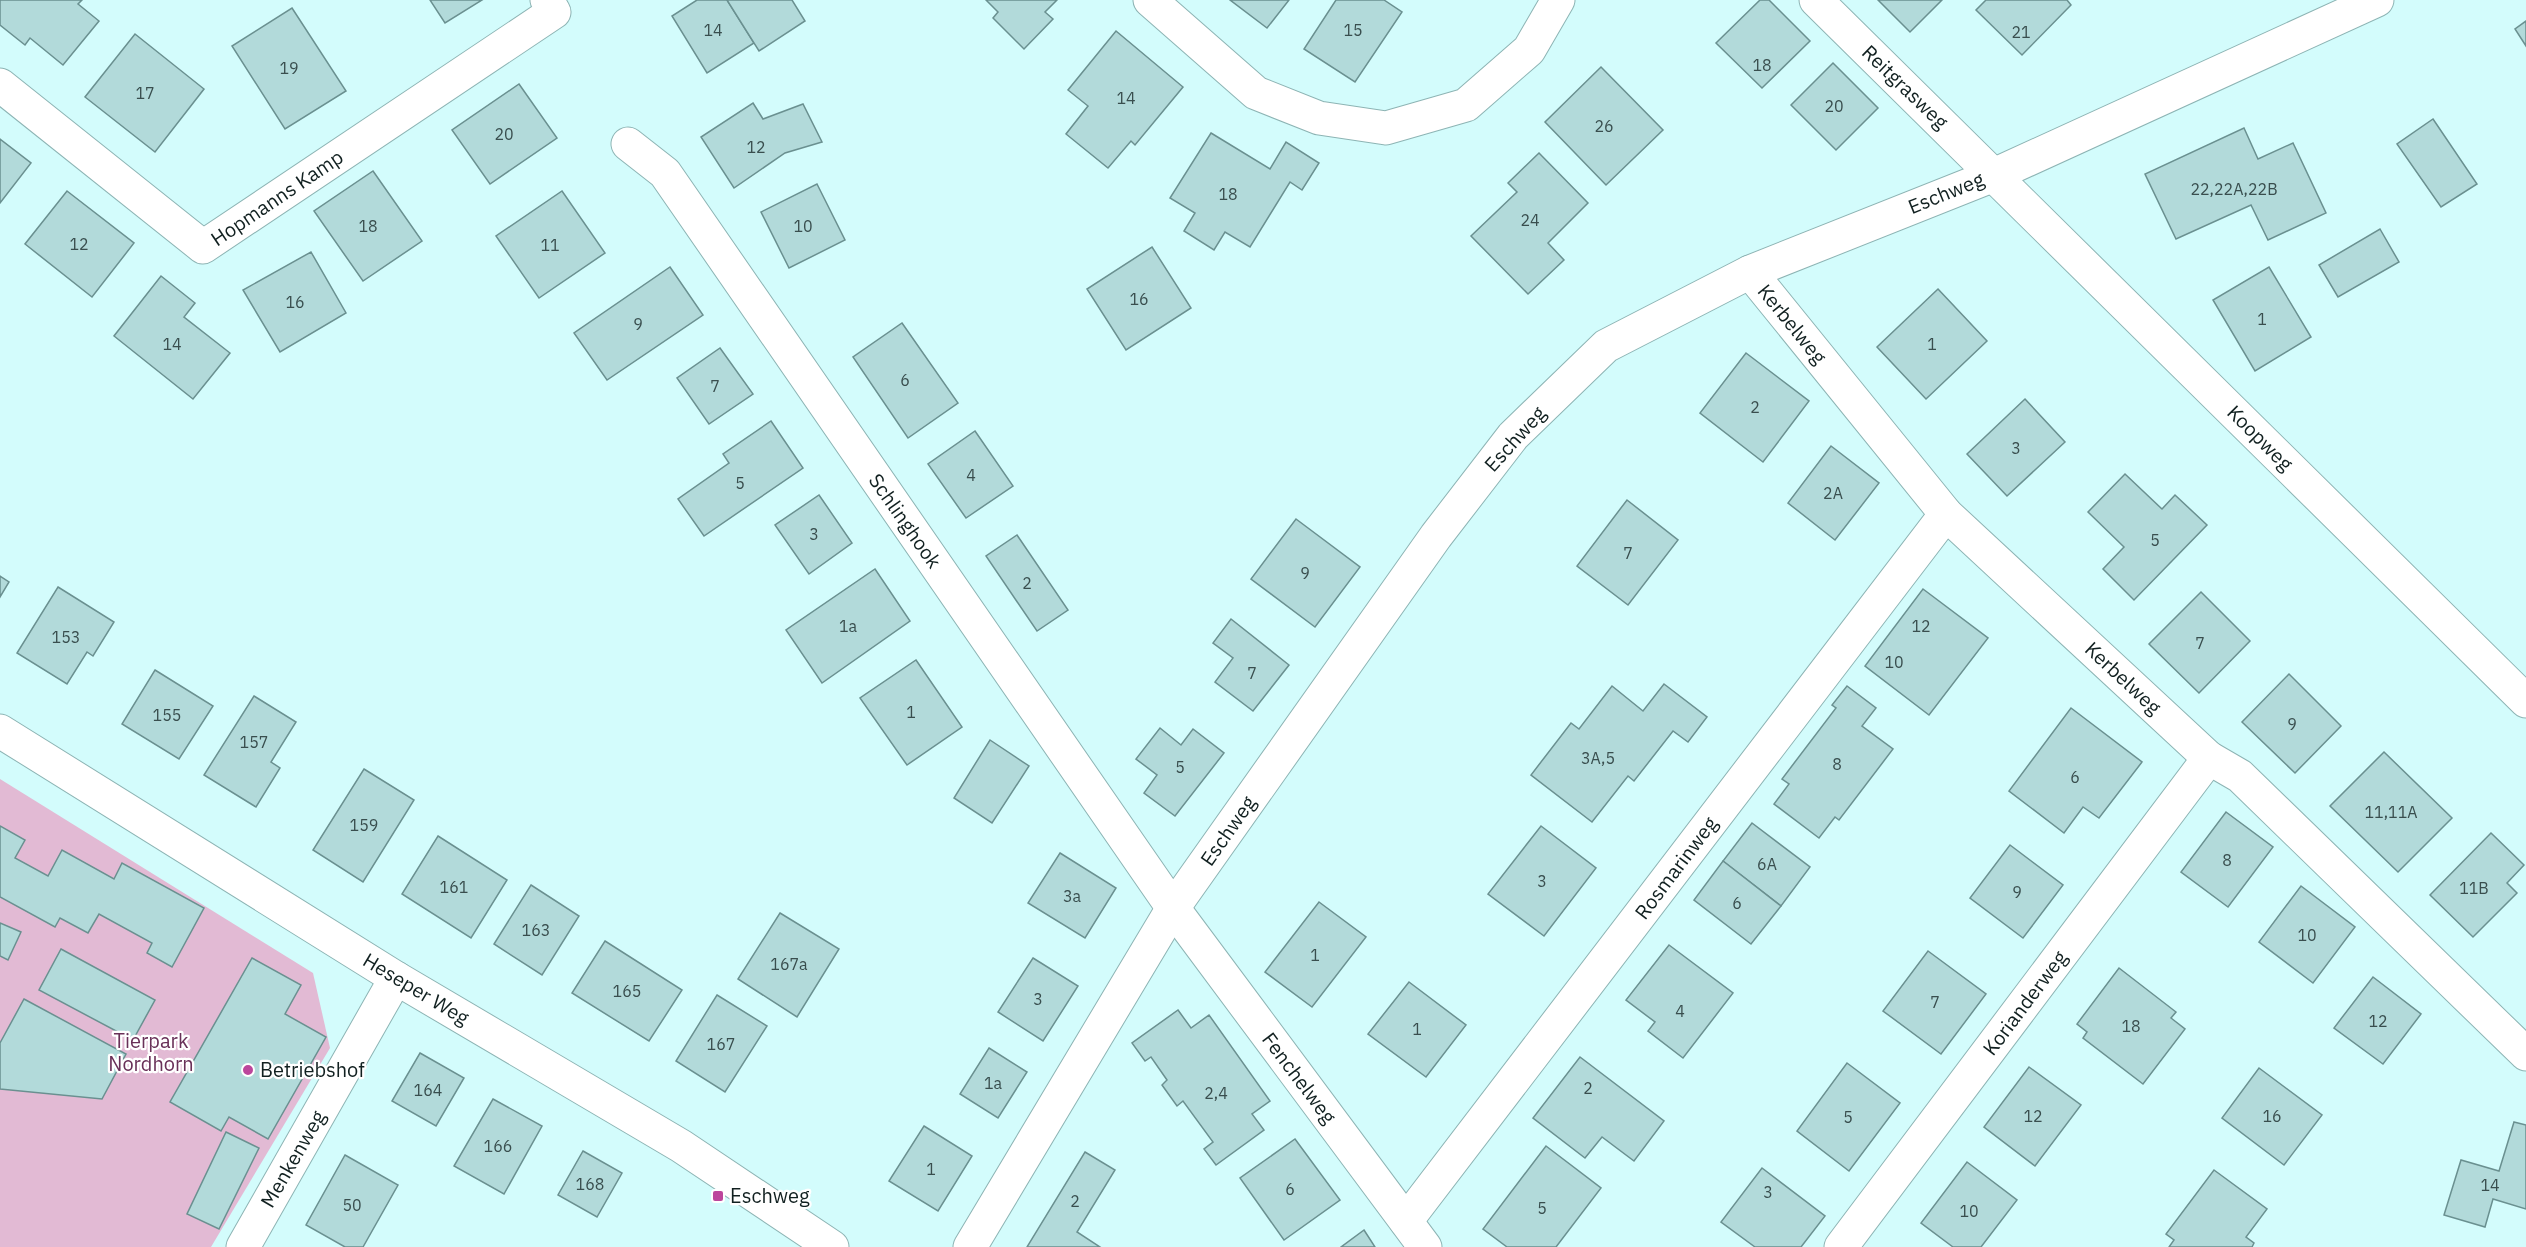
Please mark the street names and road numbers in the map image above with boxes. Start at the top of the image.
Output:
street label: Reitgrasweg [1856,39,1955,135]
street label: Hopmanns Kamp [205,143,348,252]
street label: Eschweg [1904,165,1988,220]
street label: Kerbelweg [1752,278,1833,370]
street label: Koopweg [2222,399,2300,477]
street label: Eschweg [1478,400,1552,477]
street label: Schlinghook [863,468,948,574]
street label: Kerbelweg [2079,635,2168,720]
street label: Eschweg [1194,790,1262,871]
street label: Rosmarinweg [1628,811,1723,925]
street label: Korianderweg [1976,944,2073,1061]
street label: Heseper Weg [358,946,475,1031]
street label: Fenchelweg [1256,1027,1343,1129]
street label: Menkenweg [254,1105,331,1212]

